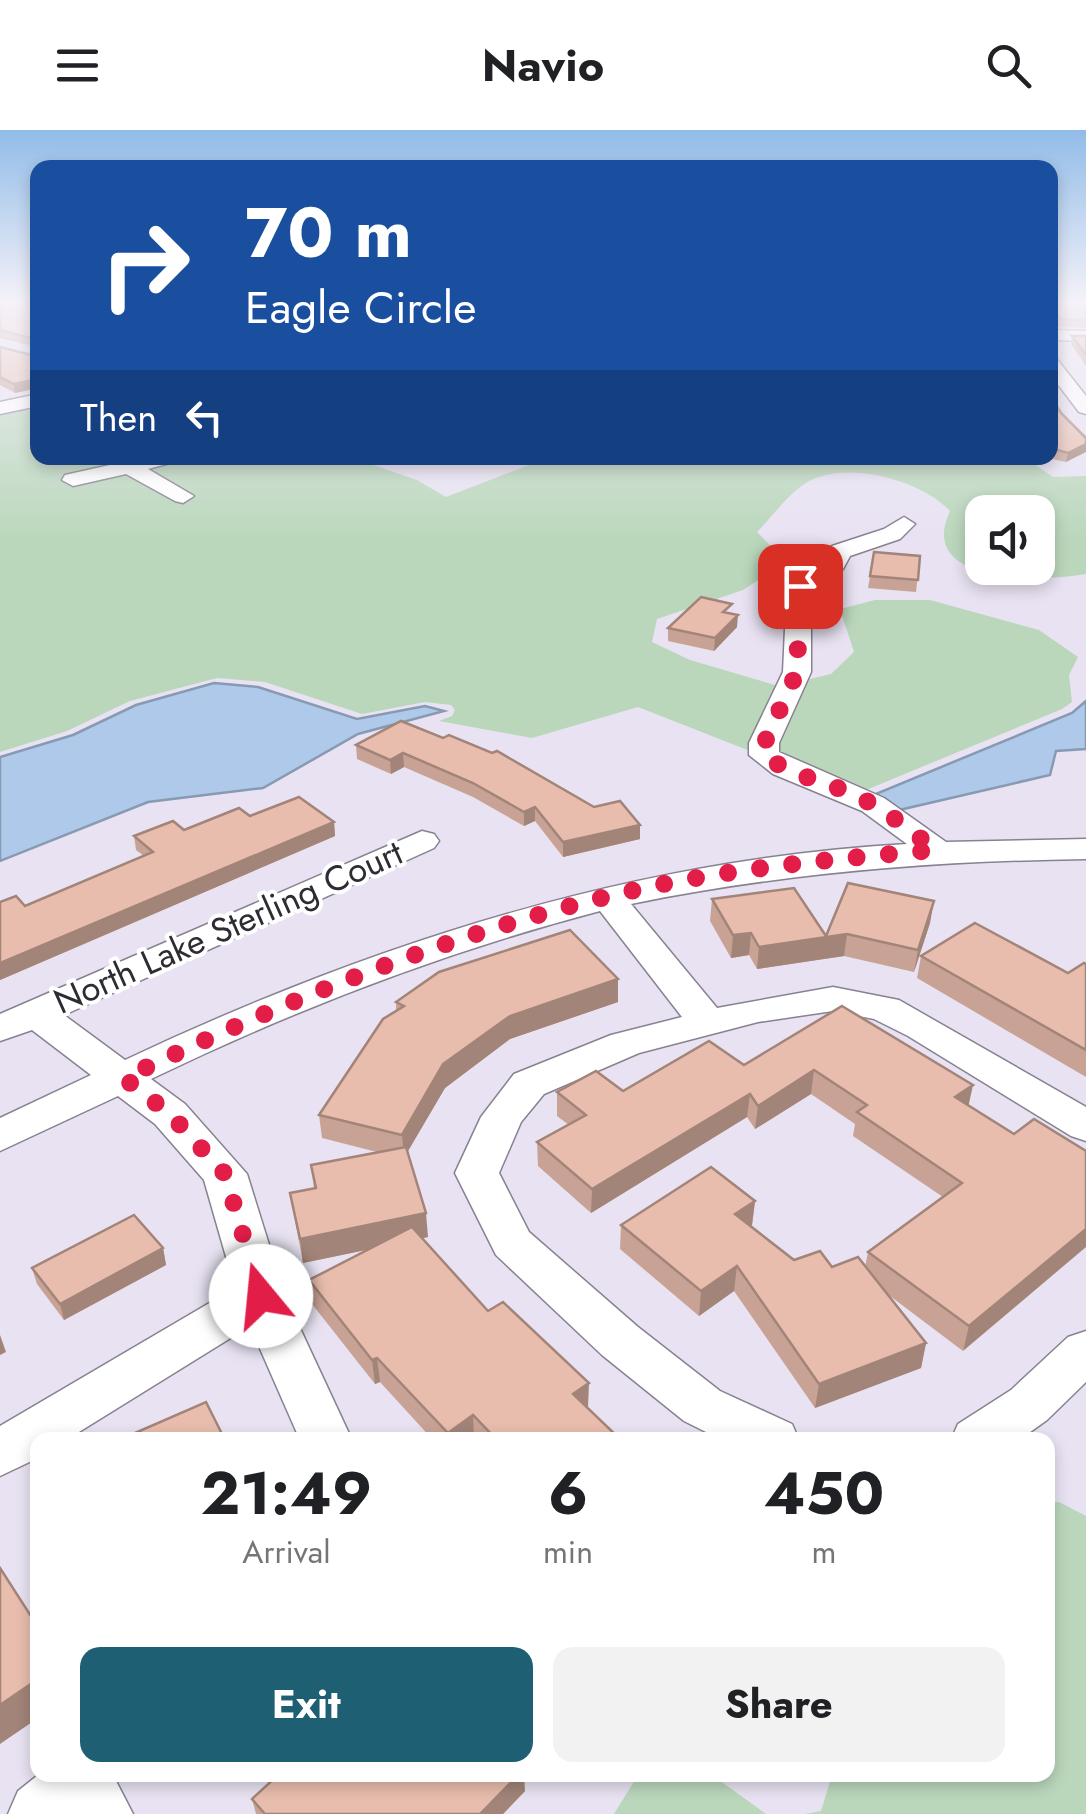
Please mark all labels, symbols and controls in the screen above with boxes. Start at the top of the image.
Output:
text: Navio [482,33,604,98]
icon: menu [50,38,105,93]
icon: search [981,38,1036,93]
text: 70 m [245,182,412,283]
icon: right [80,200,210,330]
text: Eagle Circle [245,275,476,340]
text: Then [80,390,157,445]
icon: left [177,390,232,445]
map controls [965,495,1055,585]
button: sound [965,495,1055,585]
pin [758,544,843,629]
icon: arrive [773,559,828,614]
street label: North Lake Sterling Court [46,827,411,1026]
position arrow [209,1244,313,1348]
text: 21:49 [201,1450,372,1537]
text: 6 [548,1450,588,1537]
text: 450 [764,1450,884,1537]
text: Arrival [242,1529,331,1575]
text: min [543,1529,593,1575]
text: m [812,1529,836,1575]
button: Exit [80,1647,533,1762]
button: Share [553,1647,1005,1762]

